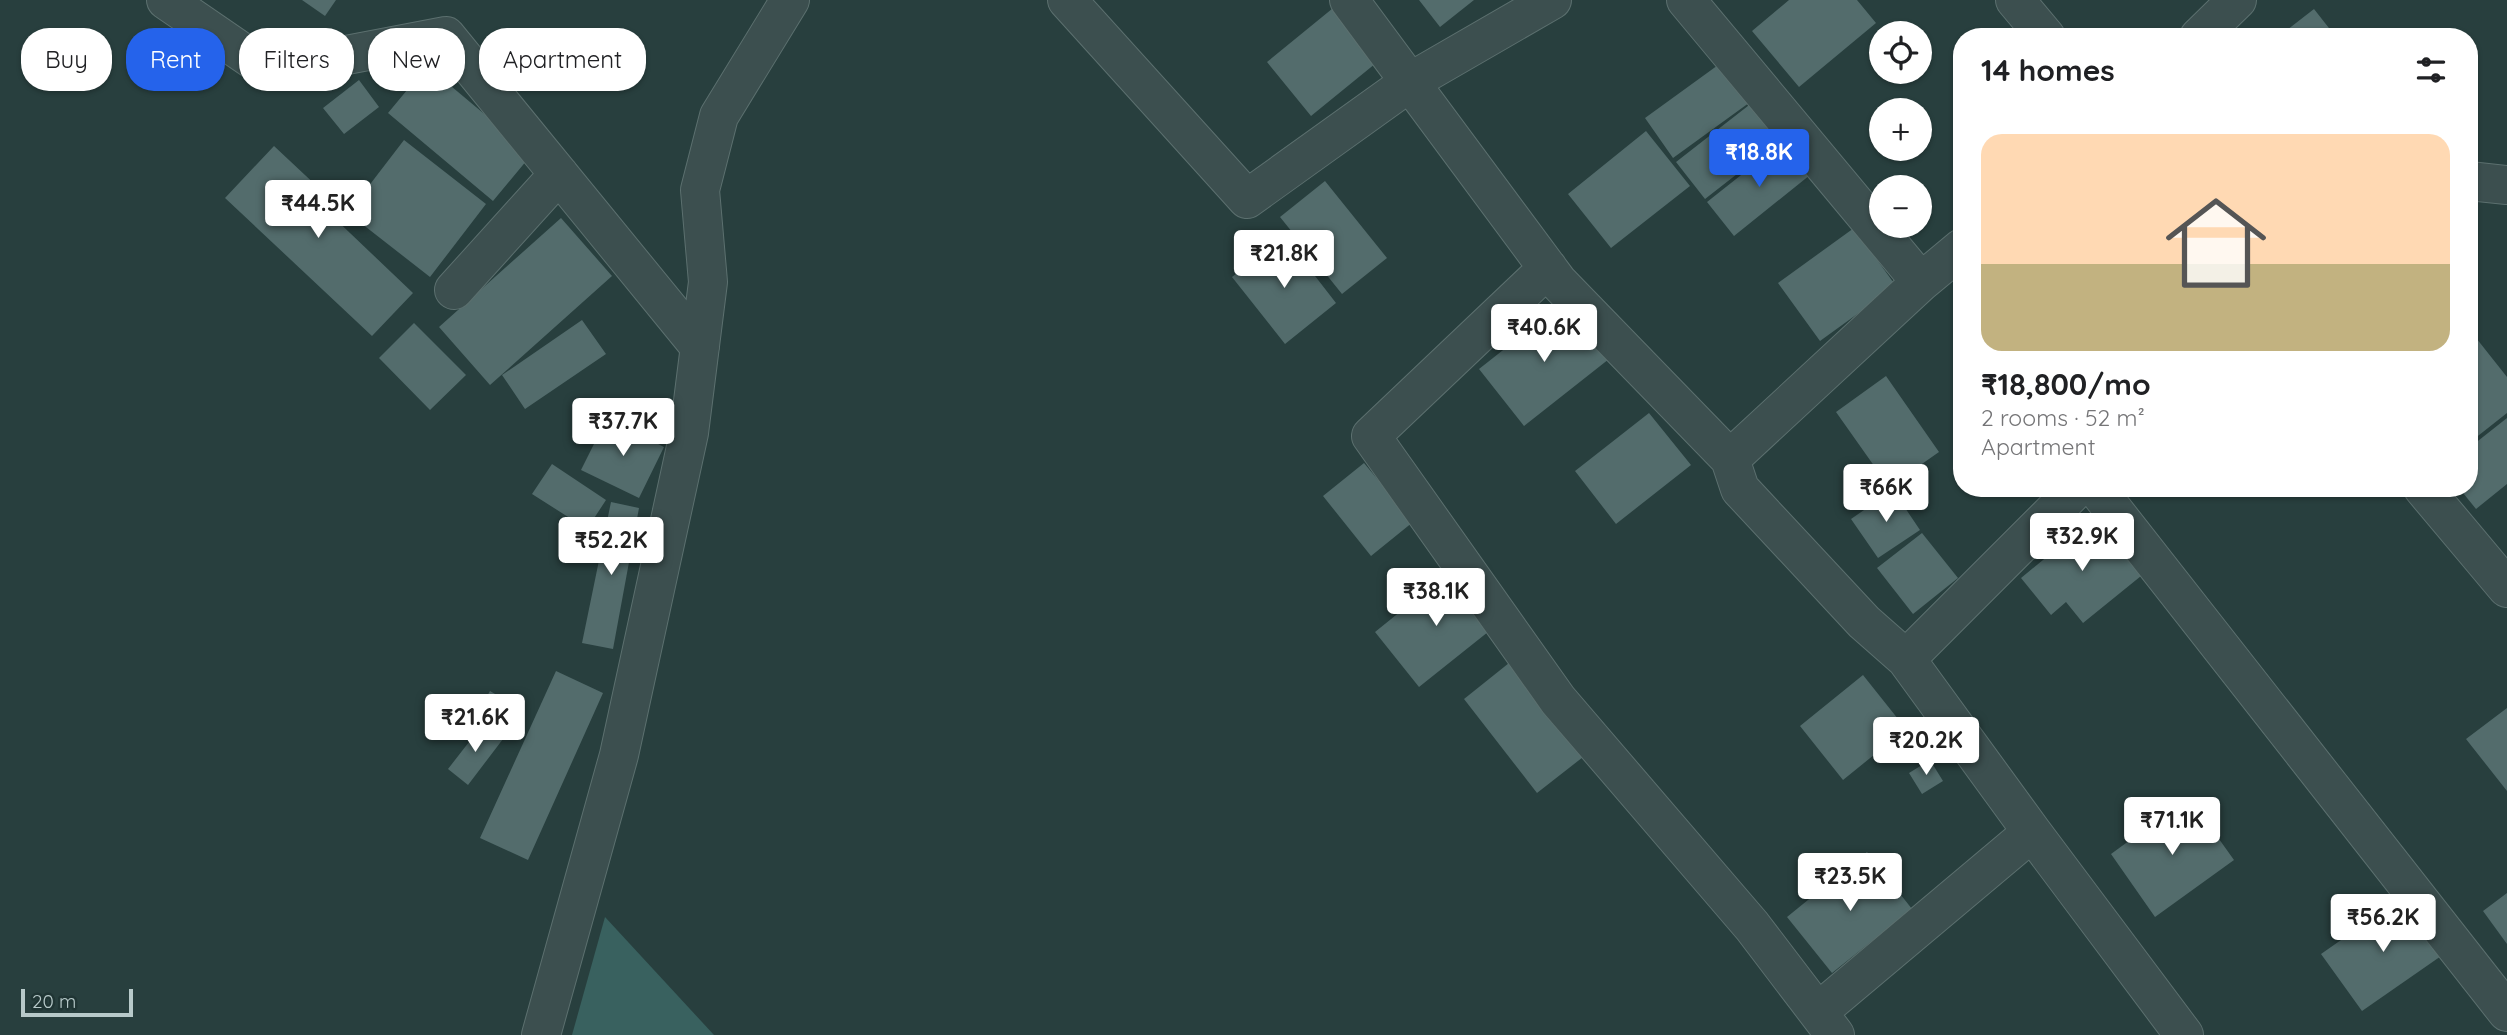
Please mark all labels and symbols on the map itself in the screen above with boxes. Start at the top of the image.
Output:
pin: ₹18.8K [1702,130,1816,189]
pin: ₹44.5K [261,180,375,240]
pin: ₹21.8K [1227,230,1341,290]
pin: ₹40.6K [1487,304,1601,364]
pin: ₹37.7K [566,398,680,458]
pin: ₹66K [1845,464,1927,524]
pin: ₹32.9K [2025,514,2139,573]
pin: ₹52.2K [554,518,668,577]
pin: ₹38.1K [1379,568,1493,628]
pin: ₹21.6K [418,694,532,754]
pin: ₹20.2K [1869,718,1983,777]
pin: ₹71.1K [2115,798,2229,857]
pin: ₹23.5K [1793,853,1907,913]
pin: ₹56.2K [2326,894,2440,954]
scale bar [21,986,133,1018]

